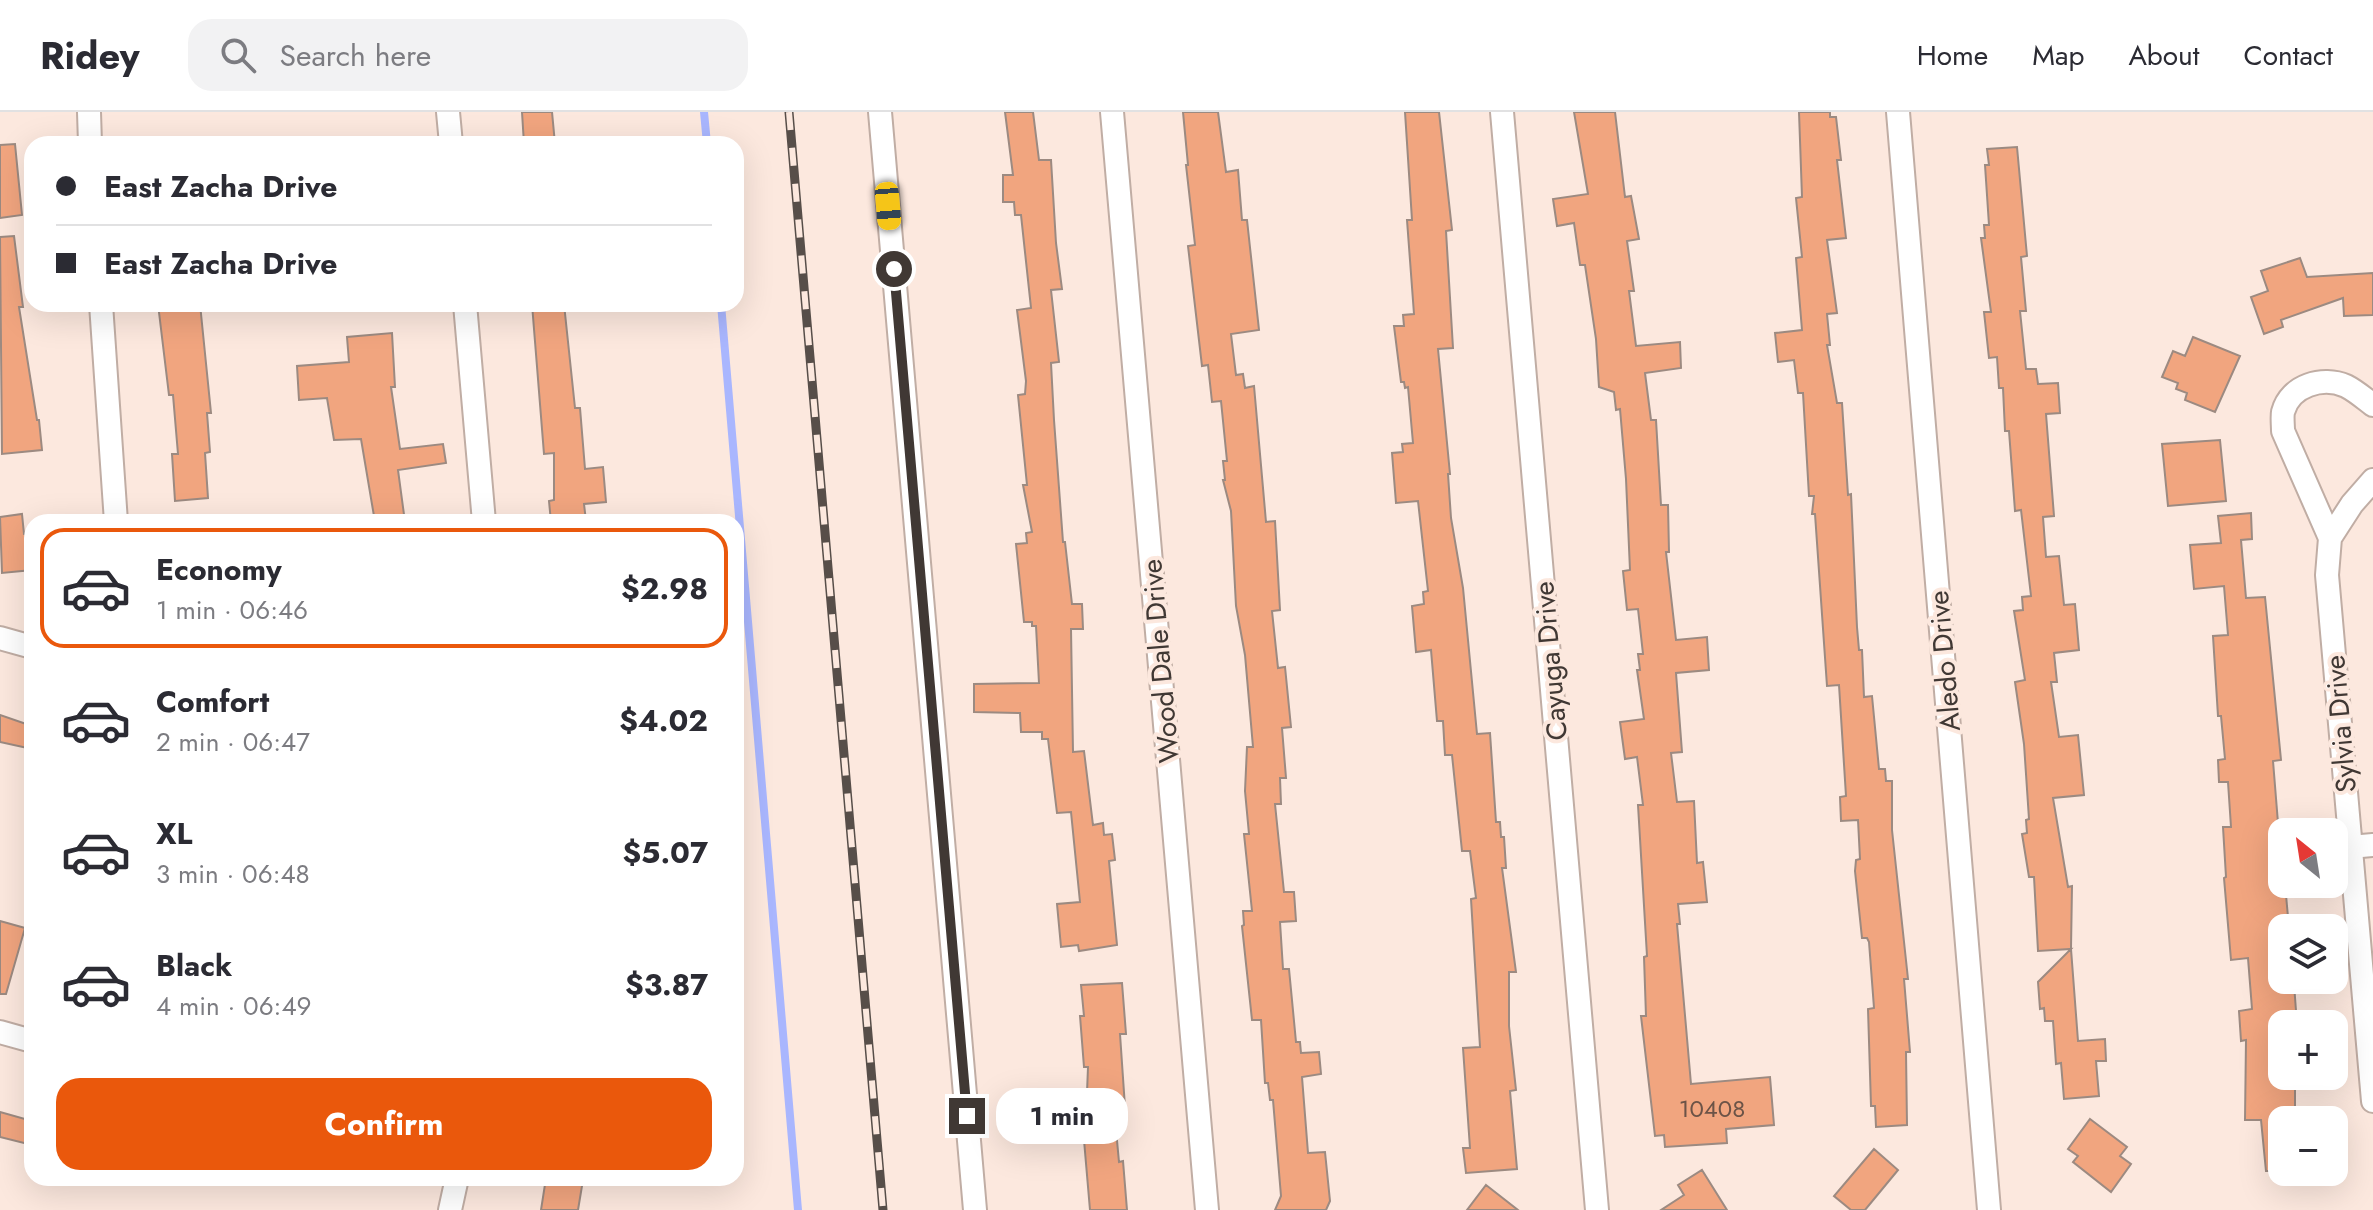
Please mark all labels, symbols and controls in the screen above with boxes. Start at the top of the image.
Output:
search box [188,19,748,91]
text: Ridey [40,28,140,83]
icon: search [216,33,260,77]
text: Search here [280,34,431,77]
text: Home [1917,35,1988,76]
text: Map [2032,35,2084,76]
text: About [2128,35,2200,76]
text: Contact [2244,35,2333,76]
text: East Zacha Drive [104,165,337,208]
car [874,181,902,231]
text: East Zacha Drive [104,242,337,285]
route start [876,251,912,287]
text: Economy [156,548,282,591]
icon: car [60,552,132,624]
street label: Wood Dale Drive [1131,557,1190,765]
text: $2.98 [621,567,708,610]
street label: Cayuga Drive [1523,580,1578,742]
street label: Aledo Drive [1918,589,1971,733]
text: 1 min · 06:46 [156,591,308,629]
street label: Sylvia Drive [2314,654,2367,794]
text: Comfort [156,680,269,723]
icon: car [60,684,132,756]
text: $4.02 [619,699,708,742]
text: 2 min · 06:47 [156,723,310,761]
text: XL [156,812,192,855]
icon: car [60,816,132,888]
north arrow [2268,818,2348,898]
map controls [2268,818,2348,1186]
text: $5.07 [622,831,708,874]
text: 3 min · 06:48 [156,855,310,893]
button: layers [2268,914,2348,994]
text: Black [156,944,232,987]
icon: car [60,948,132,1020]
text: $3.87 [625,963,708,1006]
text: 4 min · 06:49 [156,987,312,1025]
button: + [2268,1010,2348,1090]
button: Confirm [56,1078,712,1170]
callout: 1 min [995,1088,1127,1144]
house number: 10408 [1679,1091,1745,1126]
text: 1 min [1030,1097,1094,1135]
route end [949,1098,985,1134]
button: − [2268,1106,2348,1186]

